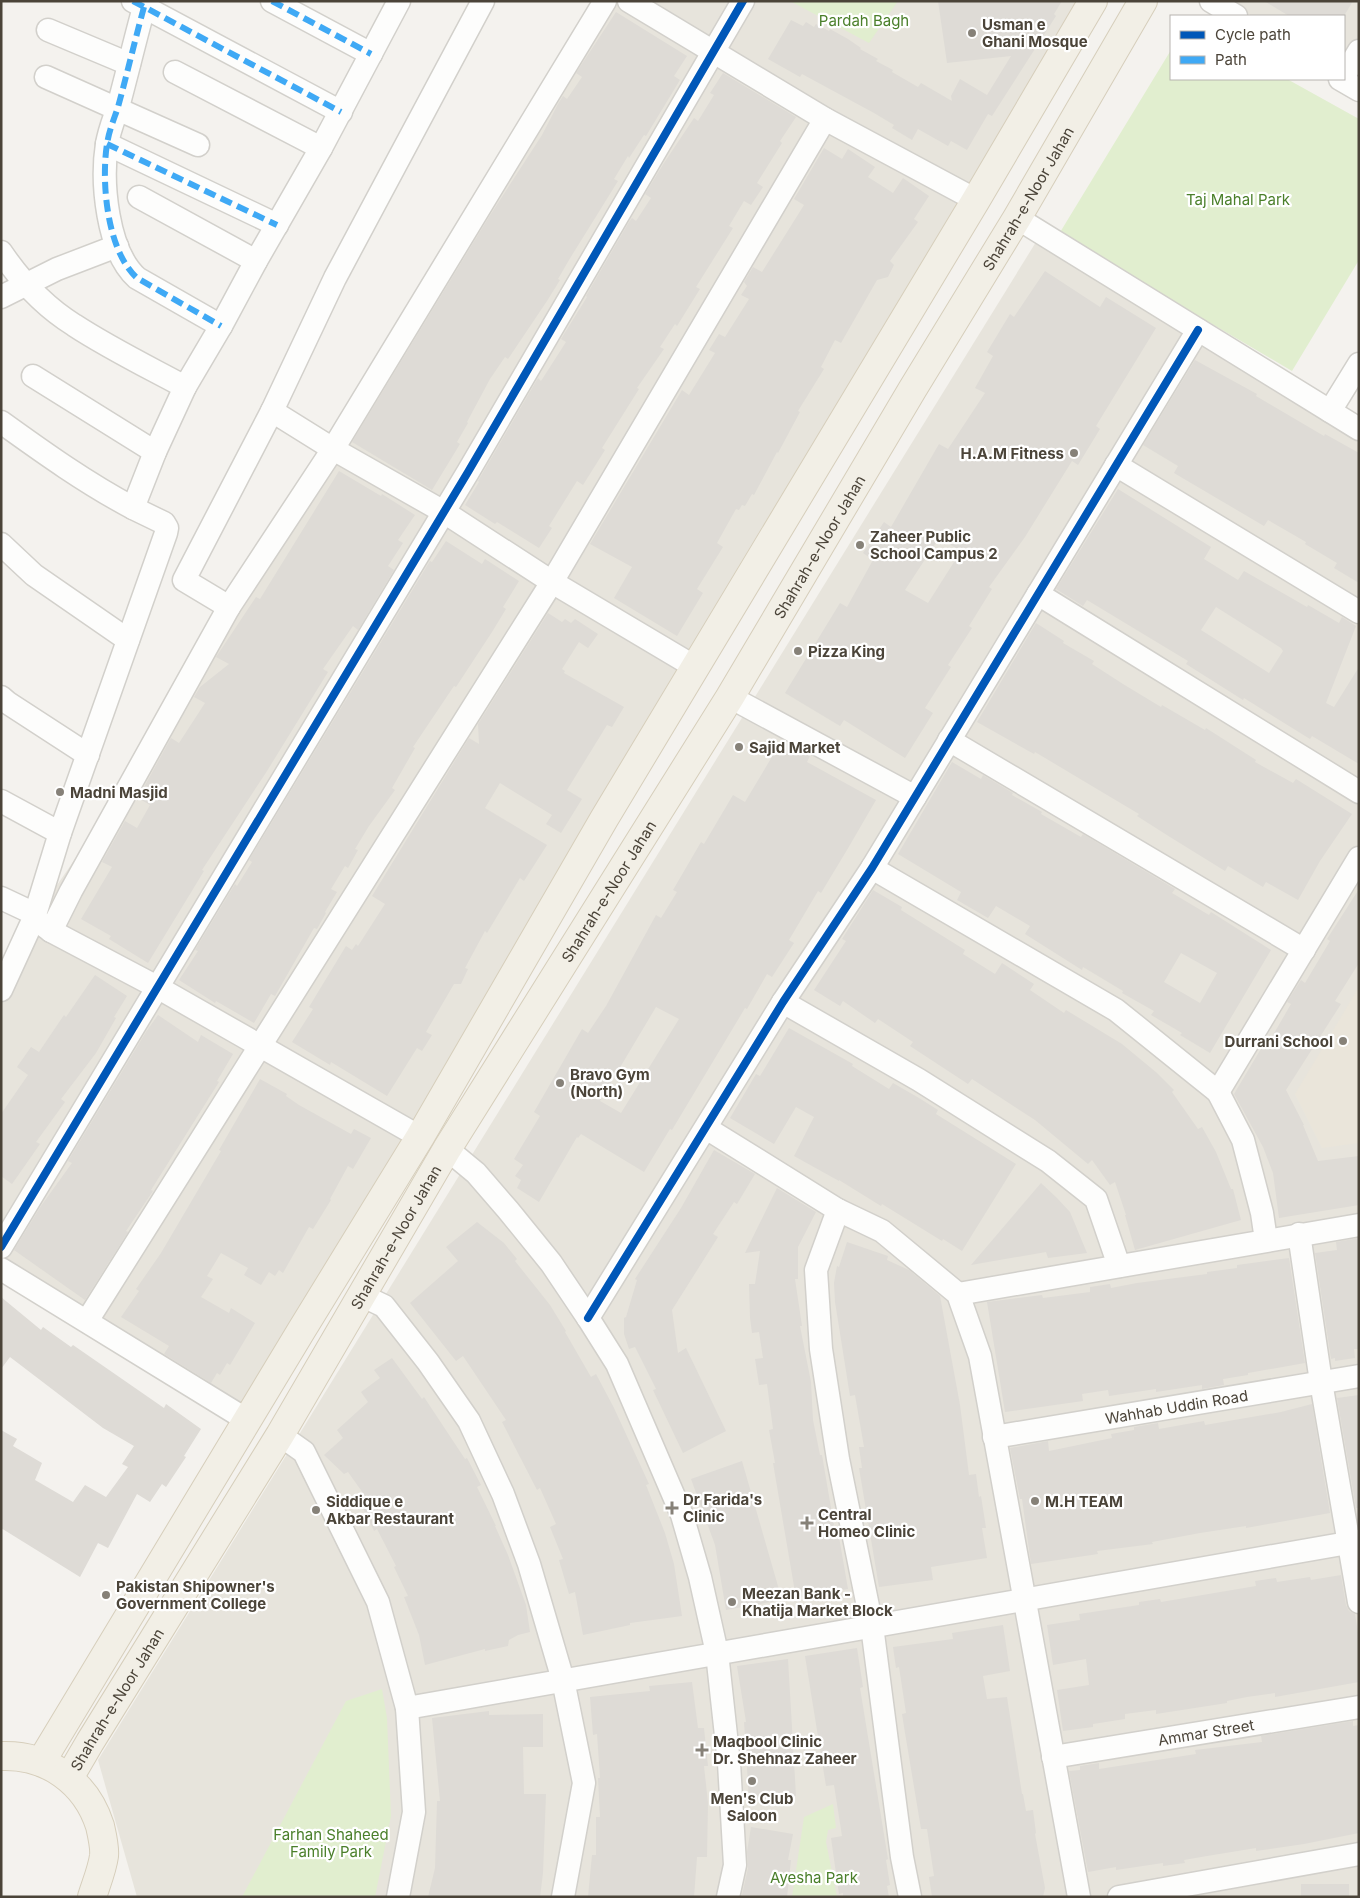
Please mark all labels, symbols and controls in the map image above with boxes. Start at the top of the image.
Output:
park label: Pardah Bagh [819,11,909,30]
place label: Usman e Ghani Mosque [982,15,1088,51]
legend [1170,15,1345,80]
text: Cycle path [1215,25,1291,44]
marker: Usman e Ghani Mosque [966,27,978,39]
text: Path [1215,50,1247,69]
street label: Shahrah-e-Noor Jahan [978,123,1078,274]
park label: Taj Mahal Park [1186,190,1291,209]
place label: H.A.M Fitness [961,444,1064,463]
marker: H.A.M Fitness [1068,447,1080,459]
street label: Shahrah-e-Noor Jahan [769,471,869,622]
place label: Zaheer Public School Campus 2 [870,527,998,563]
marker: Zaheer Public School Campus 2 [854,539,866,551]
place label: Pizza King [808,642,885,661]
marker: Pizza King [792,645,804,657]
place label: Sajid Market [749,738,841,757]
marker: Sajid Market [733,741,745,753]
place label: Madni Masjid [70,783,168,802]
marker: Madni Masjid [54,786,66,798]
street label: Shahrah-e-Noor Jahan [557,817,660,966]
place label: Durrani School [1225,1032,1333,1051]
marker: Durrani School [1337,1035,1349,1047]
place label: Bravo Gym (North) [570,1065,650,1101]
marker: Bravo Gym (North) [554,1077,566,1089]
street label: Shahrah-e-Noor Jahan [346,1162,445,1312]
street label: Wahhab Uddin Road [1104,1385,1249,1428]
place label: Dr Farida's Clinic [683,1490,762,1526]
place label: Siddique e Akbar Restaurant [326,1492,454,1528]
place label: M.H TEAM [1045,1492,1123,1511]
marker: M.H TEAM [1029,1495,1041,1507]
marker: Dr Farida's Clinic [665,1501,679,1515]
marker: Siddique e Akbar Restaurant [310,1504,322,1516]
place label: Central Homeo Clinic [818,1505,915,1541]
marker: Central Homeo Clinic [800,1516,814,1530]
place label: Pakistan Shipowner's Government College [116,1577,275,1613]
place label: Meezan Bank - Khatija Market Block [742,1584,893,1620]
marker: Pakistan Shipowner's Government College [100,1589,112,1601]
marker: Meezan Bank - Khatija Market Block [726,1596,738,1608]
street label: Shahrah-e-Noor Jahan [66,1625,168,1774]
street label: Ammar Street [1156,1715,1256,1749]
place label: Maqbool Clinic Dr. Shehnaz Zaheer [713,1732,857,1768]
marker: Maqbool Clinic Dr. Shehnaz Zaheer [695,1743,709,1757]
marker: Men's Club Saloon [746,1775,758,1787]
place label: Men's Club Saloon [711,1789,793,1825]
park label: Farhan Shaheed Family Park [273,1825,389,1861]
park label: Ayesha Park [770,1868,859,1887]

